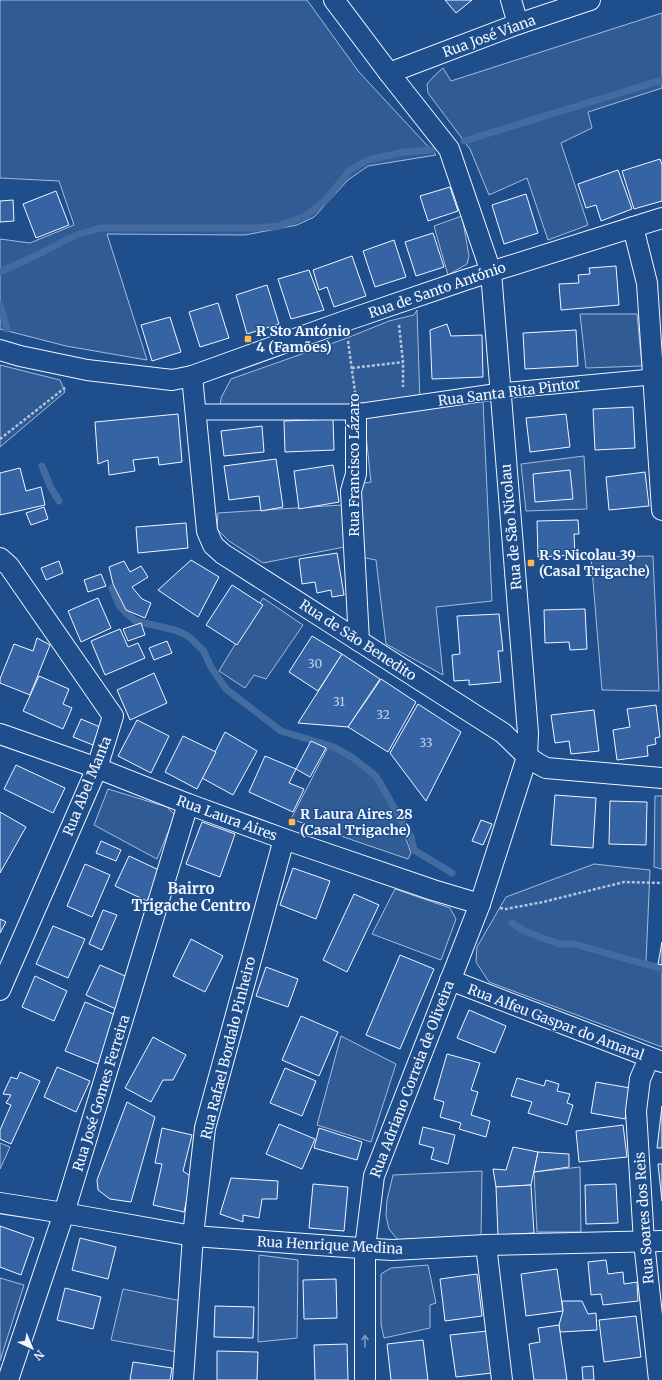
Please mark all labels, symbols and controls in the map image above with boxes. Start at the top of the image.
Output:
street label: Rua José Viana [440,11,538,61]
street label: Rua de Santo António [366,258,508,322]
place label: R Sto António 4 (Famões) [256,322,350,356]
marker: R Sto António 4 (Famões) [243,334,253,344]
street label: Rua Santa Rita Pintor [437,374,581,410]
street label: Rua Francisco Lázaro [345,393,363,537]
street label: Rua de São Nicolau [497,463,525,591]
place label: R S Nicolau 39 (Casal Trigache) [539,546,650,580]
marker: R S Nicolau 39 (Casal Trigache) [526,558,536,568]
street label: Rua de São Benedito [296,595,420,685]
house number: 30 [308,656,322,671]
house number: 31 [333,694,345,709]
house number: 32 [376,707,390,722]
street label: Rua Abel Manta [59,733,115,839]
house number: 33 [419,735,433,750]
street label: Rua Laura Aires [174,791,280,845]
place label: R Laura Aires 28 (Casal Trigache) [300,805,413,839]
marker: R Laura Aires 28 (Casal Trigache) [287,817,297,827]
district label: Bairro Trigache Centro [131,879,251,915]
street label: Rua Rafael Bordalo Pinheiro [197,955,259,1141]
street label: Rua Adriano Correia de Oliveira [366,977,458,1180]
street label: Rua Alfeu Gaspar do Amaral [465,980,648,1064]
street label: Rua José Gomes Ferreira [69,1012,134,1174]
street label: Rua Soares dos Reis [630,1151,658,1285]
street label: Rua Henrique Medina [257,1232,404,1258]
north arrow [12,1328,52,1368]
one-way arrow [361,1335,369,1348]
text: N [31,1347,47,1363]

